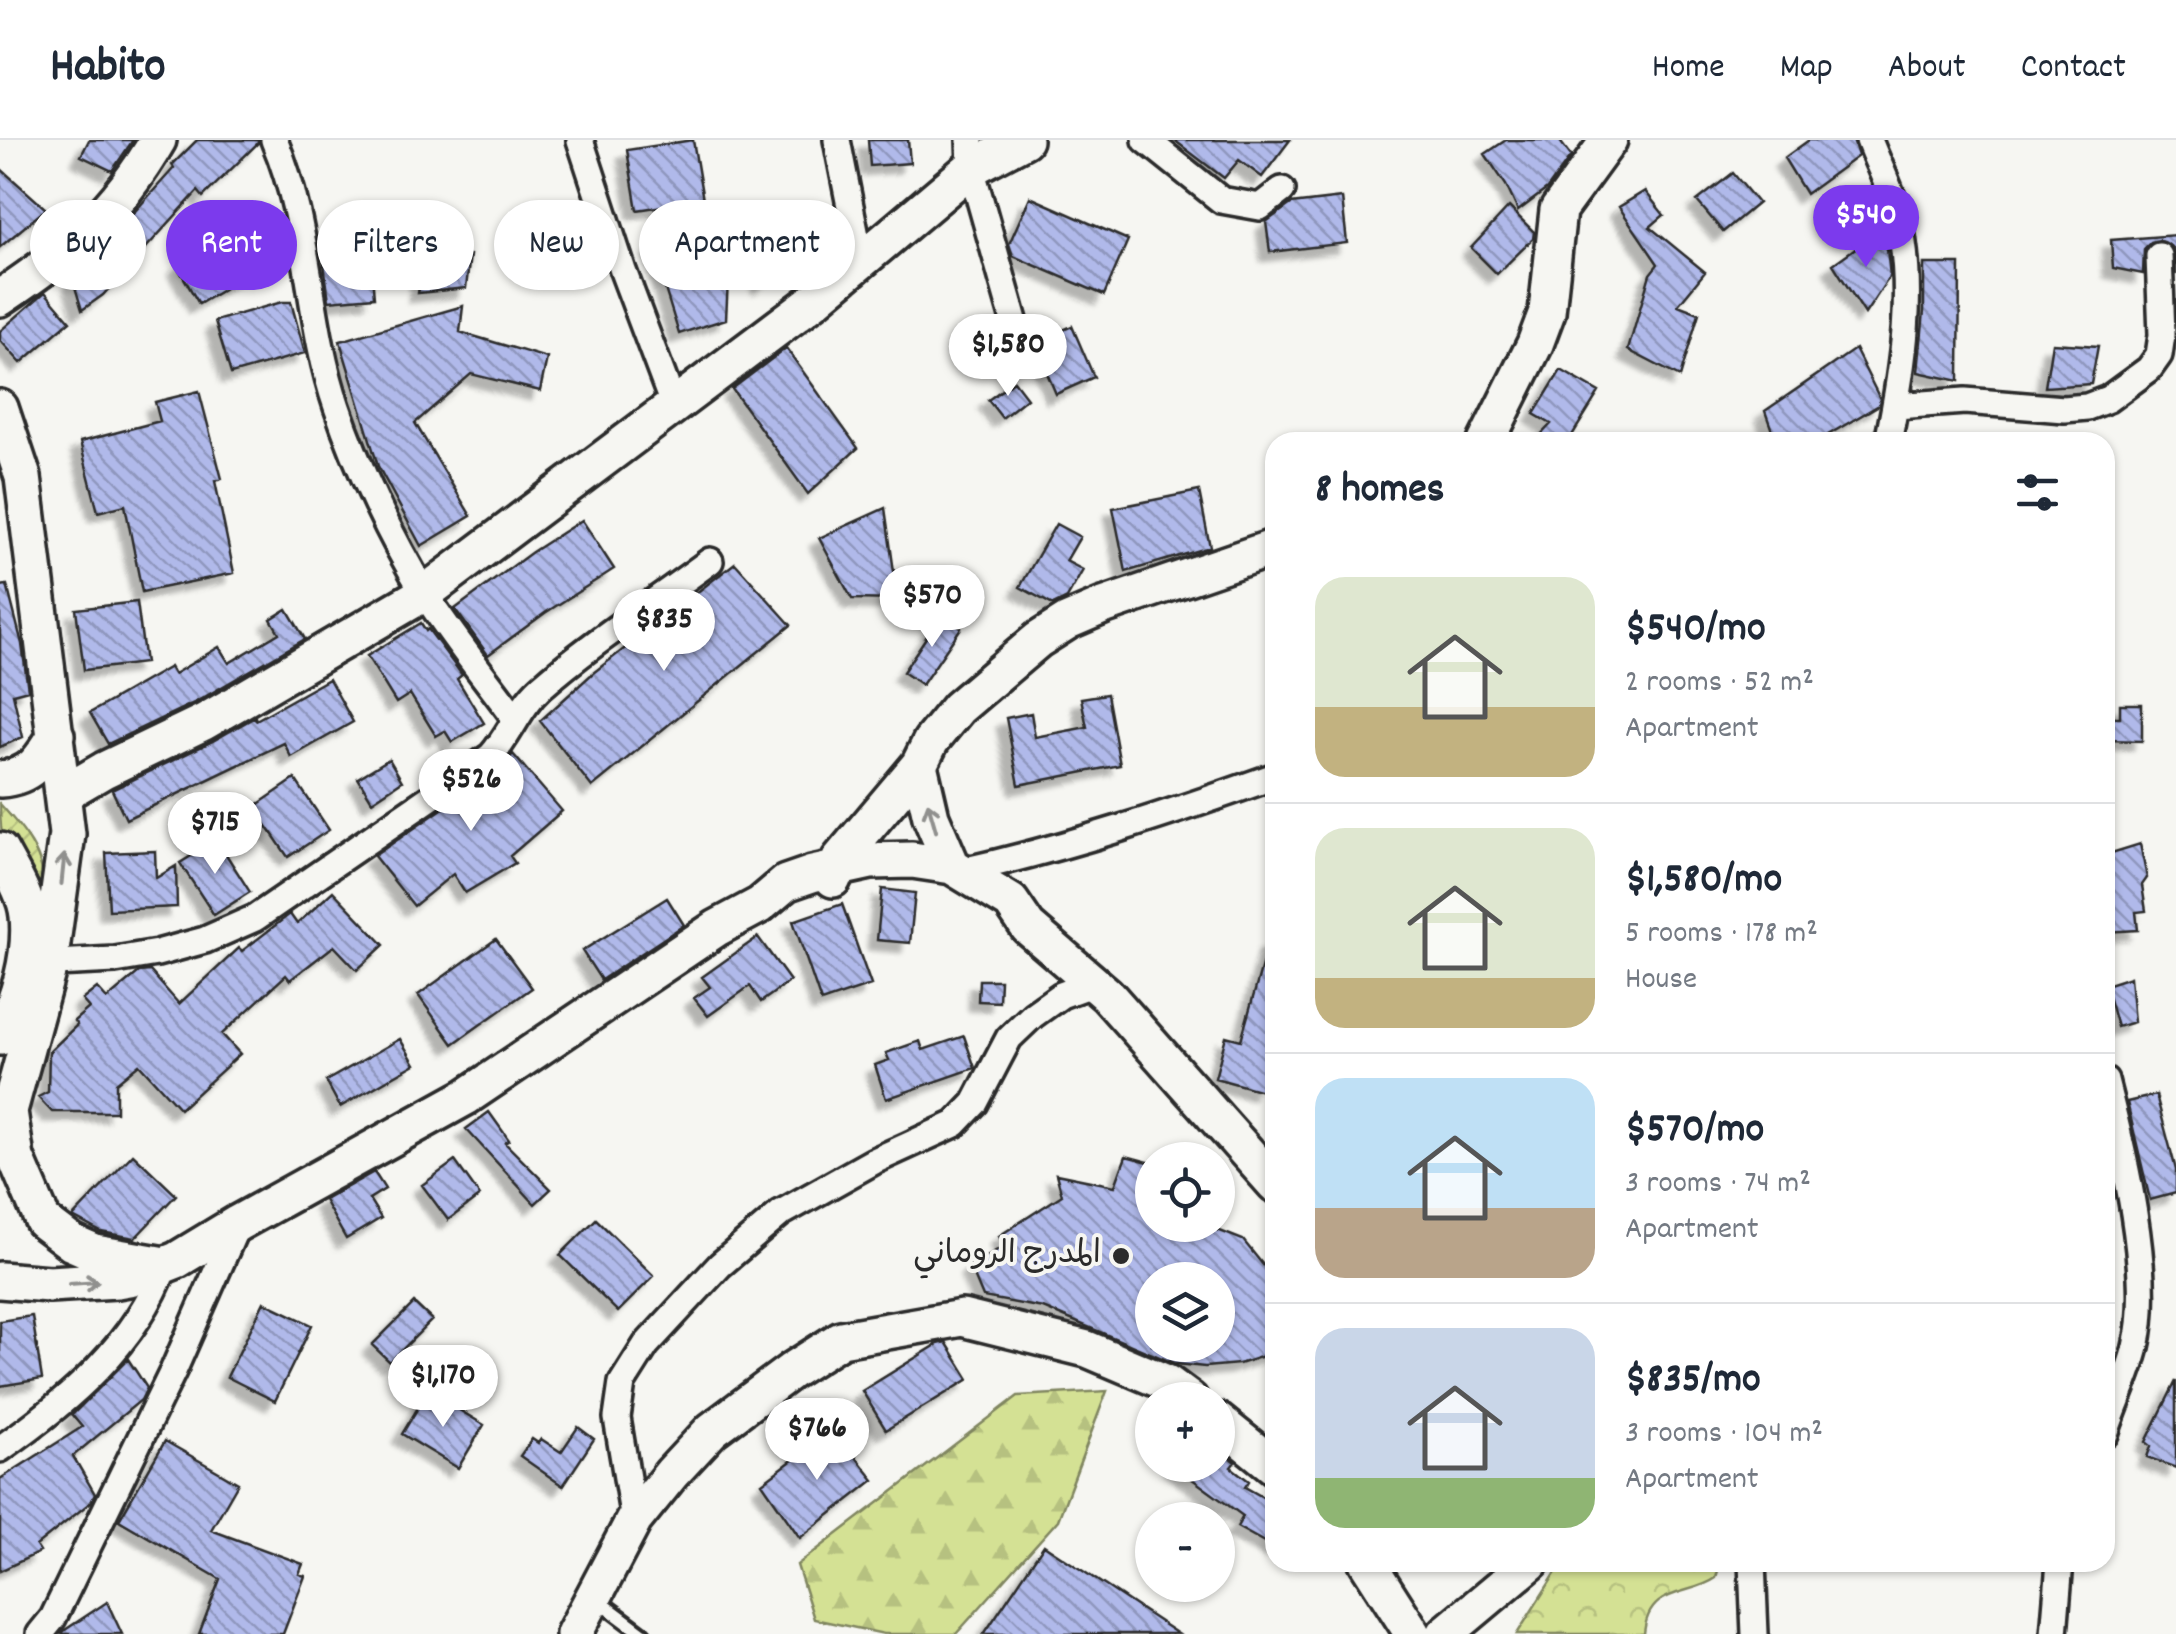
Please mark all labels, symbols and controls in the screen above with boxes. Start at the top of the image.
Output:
text: Habito [50,35,166,104]
text: Home [1652,44,1725,94]
text: Map [1780,44,1833,94]
text: About [1888,44,1966,94]
text: Contact [2021,44,2126,94]
pin: $540 [1807,185,1925,270]
text: $540 [1835,194,1897,240]
chip: Buy [30,200,146,290]
chip: Rent [166,200,297,290]
chip: Filters [317,200,474,290]
chip: New [494,200,619,290]
chip: Apartment [639,200,855,290]
pin: $1,580 [927,314,1089,399]
text: $1,580 [971,323,1045,369]
text: 8 homes [1315,462,1444,522]
icon: filters [2010,465,2065,520]
pin: $570 [873,565,991,650]
text: $570 [902,574,962,620]
pin: $835 [605,589,723,674]
text: $835 [635,598,693,644]
text: $540/mo [1625,601,1766,661]
icon: home [1395,617,1515,737]
text: 2 rooms · 52 m² [1625,661,1814,707]
text: Apartment [1625,707,1759,753]
pin: $526 [412,749,530,834]
text: $526 [441,758,501,804]
pin: $715 [156,792,274,877]
text: $715 [190,801,240,847]
one-way arrow [922,802,940,833]
text: $1,580/mo [1625,852,1782,912]
one-way arrow [54,853,73,885]
icon: home [1395,868,1515,988]
text: 5 rooms · 178 m² [1625,912,1818,958]
text: House [1625,958,1697,1004]
text: $570/mo [1625,1102,1764,1162]
icon: home [1395,1118,1515,1238]
map controls [1135,1142,1235,1602]
button: locate [1135,1142,1235,1242]
text: 3 rooms · 74 m² [1625,1162,1811,1208]
text: Apartment [1625,1208,1759,1254]
place label: المدرج الروماني [913,1233,1101,1279]
marker: المدرج الروماني [1110,1245,1132,1267]
button: layers [1135,1262,1235,1362]
one-way arrow [67,1273,99,1292]
pin: $1,170 [362,1345,524,1430]
text: $835/mo [1625,1352,1761,1412]
text: $1,170 [410,1354,476,1400]
icon: home [1395,1368,1515,1488]
button: + [1135,1382,1235,1482]
pin: $766 [758,1398,876,1483]
text: $766 [787,1407,847,1453]
text: 3 rooms · 104 m² [1625,1412,1823,1458]
text: Apartment [1625,1458,1759,1504]
button: − [1135,1502,1235,1602]

